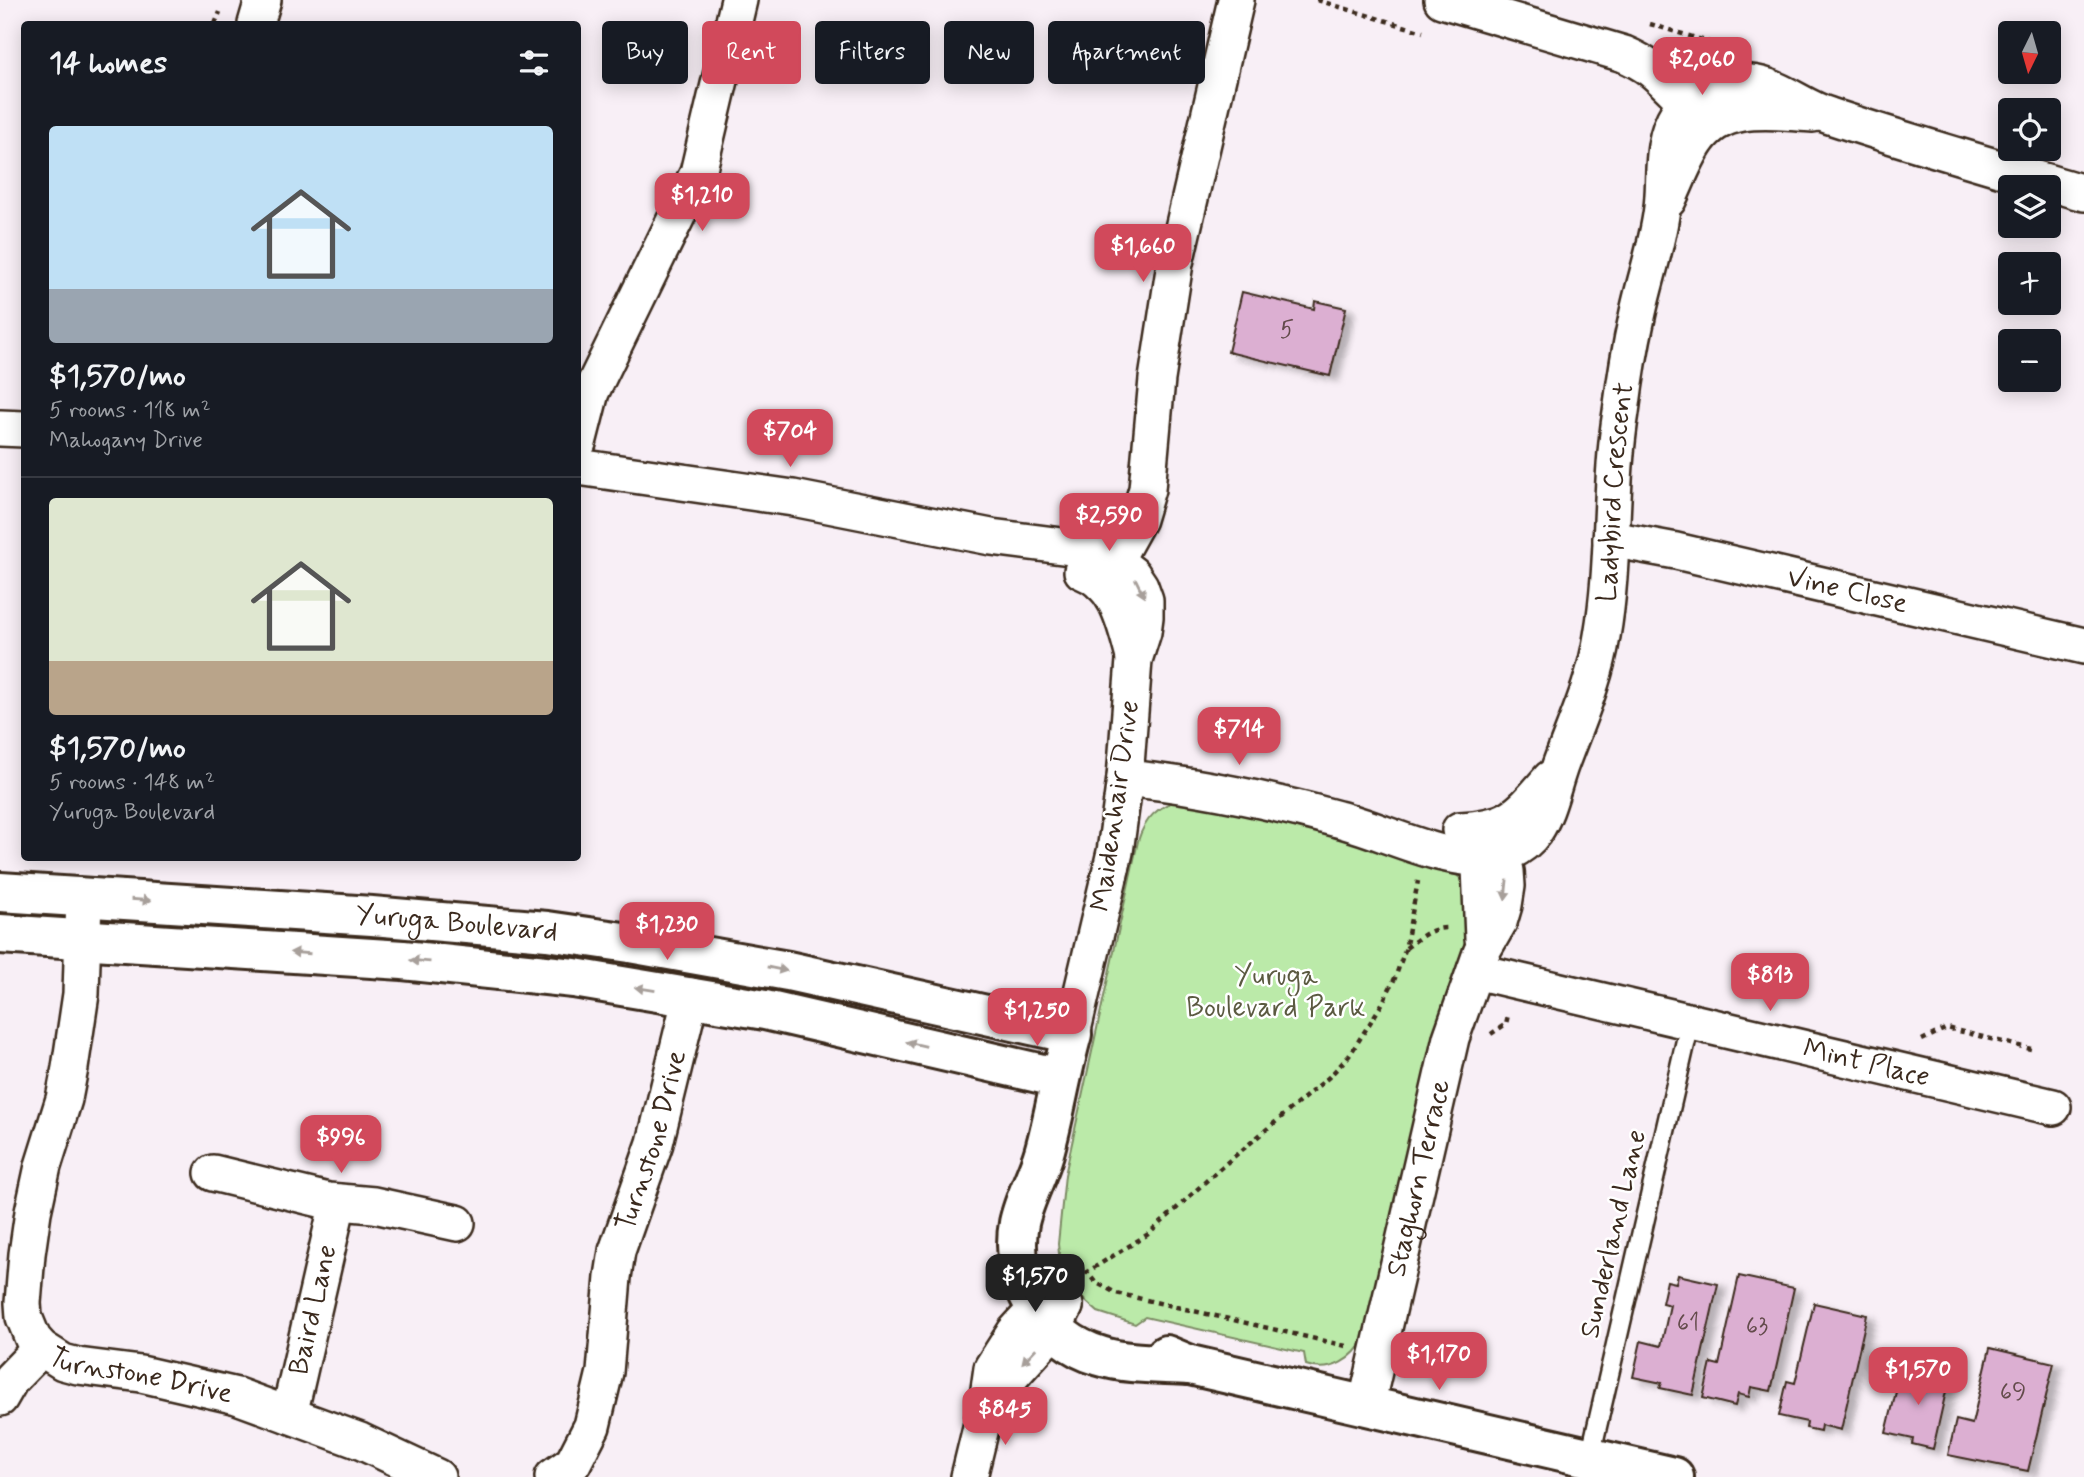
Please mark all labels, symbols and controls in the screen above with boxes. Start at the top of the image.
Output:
chip: Buy [602,21,688,84]
chip: Rent [702,21,801,84]
chip: Filters [815,21,930,84]
chip: New [944,21,1034,84]
chip: Apartment [1048,21,1205,84]
north arrow [1998,21,2062,84]
map controls [1998,21,2061,392]
pin: $2,060 [1645,38,1759,97]
text: 14 homes [49,44,167,83]
icon: filters [515,44,553,82]
text: $2,060 [1669,45,1735,75]
button: locate [1998,98,2061,161]
icon: home [238,171,364,297]
pin: $1,210 [645,174,759,233]
button: layers [1998,175,2061,238]
text: $1,210 [671,181,733,211]
pin: $1,660 [1086,224,1200,284]
text: $1,660 [1110,232,1176,262]
button: + [1998,252,2061,315]
house number: 5 [1280,315,1294,346]
button: − [1998,329,2061,392]
text: $1,570/mo [49,357,186,396]
street label: Ladybird Crescent [1588,380,1643,604]
text: 5 rooms · 118 m² [49,396,211,426]
pin: $704 [749,410,831,469]
text: $704 [763,417,817,447]
text: Mahogany Drive [49,426,203,456]
pin: $2,590 [1052,494,1166,553]
text: $2,590 [1076,501,1143,531]
icon: home [238,543,364,669]
street label: Vine Close [1783,559,1911,623]
one-way arrow [1134,578,1145,598]
street label: Maidenhair Drive [1083,698,1149,914]
pin: $714 [1198,708,1280,767]
text: $714 [1214,715,1264,745]
text: $1,570/mo [49,729,186,768]
text: 5 rooms · 148 m² [49,768,215,798]
text: Yuruga Boulevard [49,798,215,828]
one-way arrow [1500,879,1511,901]
one-way arrow [131,895,153,906]
street label: Yuruga Boulevard [355,897,560,951]
pin: $1,230 [610,902,724,962]
text: $1,230 [635,910,699,940]
one-way arrow [289,947,311,958]
pin: $813 [1729,954,1811,1013]
one-way arrow [409,955,431,966]
park label: Yuruga Boulevard Park [1186,958,1366,1027]
text: $813 [1747,961,1793,991]
one-way arrow [766,964,788,975]
one-way arrow [634,983,656,994]
pin: $1,250 [980,988,1094,1048]
text: $1,250 [1004,996,1070,1026]
street label: Mint Place [1799,1030,1933,1096]
one-way arrow [905,1038,927,1049]
street label: Turnstone Drive [607,1046,696,1236]
street label: Staghorn Terrace [1378,1076,1459,1280]
pin: $996 [300,1116,382,1175]
text: $996 [316,1123,366,1153]
street label: Sunderland Lane [1572,1126,1656,1342]
street label: Baird Lane [280,1241,346,1378]
pin: $1,570 [978,1254,1092,1314]
text: $1,570 [1002,1262,1068,1292]
house number: 61 [1677,1308,1699,1339]
house number: 63 [1746,1311,1768,1342]
pin: $1,170 [1382,1332,1496,1392]
street label: Turnstone Drive [41,1338,236,1413]
text: $1,170 [1407,1340,1471,1370]
one-way arrow [1021,1347,1037,1364]
pin: $1,570 [1861,1348,1975,1407]
text: $1,570 [1885,1355,1951,1385]
house number: 69 [2000,1377,2026,1408]
pin: $845 [964,1388,1046,1447]
text: $845 [978,1395,1032,1425]

